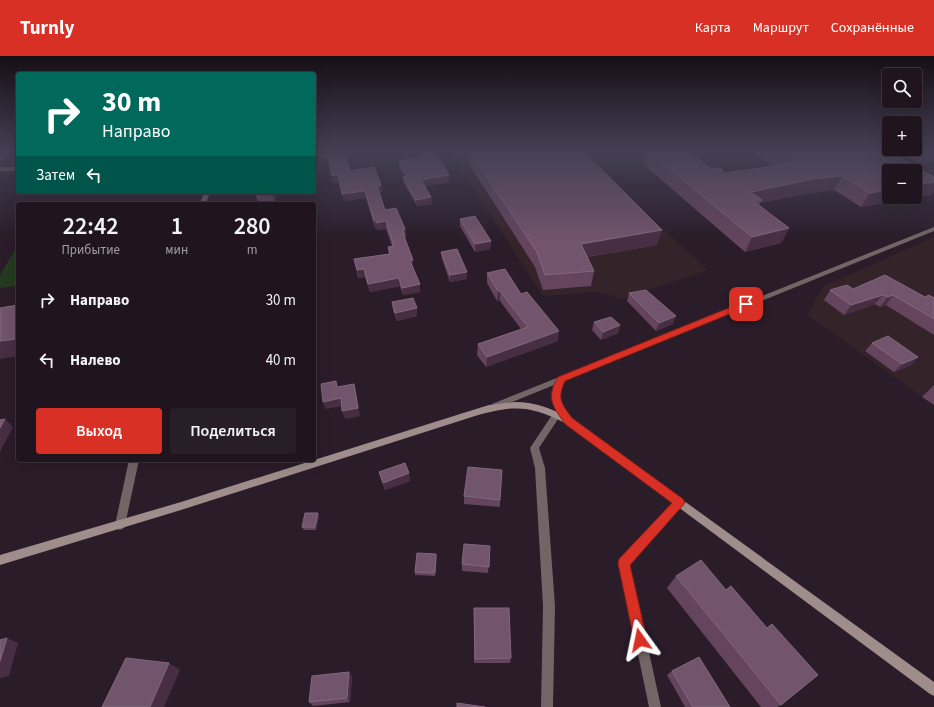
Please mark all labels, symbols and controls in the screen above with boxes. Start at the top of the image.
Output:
text: Turnly [20,15,74,42]
text: Карта [695,18,731,38]
text: Маршрут [753,18,809,38]
text: Сохранённые [831,18,914,38]
map controls [882,68,922,204]
button: search [882,68,922,108]
text: 30 m [102,82,161,122]
icon: right [36,88,88,140]
button: + [882,116,922,156]
text: Направо [102,119,170,144]
icon: left [83,164,105,186]
button: − [882,164,922,204]
text: Затем [36,165,75,186]
text: 22:42 [63,209,119,244]
text: 1 [171,209,183,244]
text: 280 [234,209,271,244]
text: Прибытие [61,241,120,259]
text: мин [165,241,188,259]
text: m [247,241,257,259]
pin [729,287,763,321]
icon: right [36,289,58,311]
text: Направо [70,290,129,311]
text: 30 m [266,290,296,311]
icon: arrive [735,293,757,315]
icon: left [36,349,58,371]
text: Налево [70,350,121,371]
text: 40 m [266,350,296,371]
button: Выход [36,408,162,454]
button: Поделиться [170,408,296,454]
position arrow [619,619,661,661]

